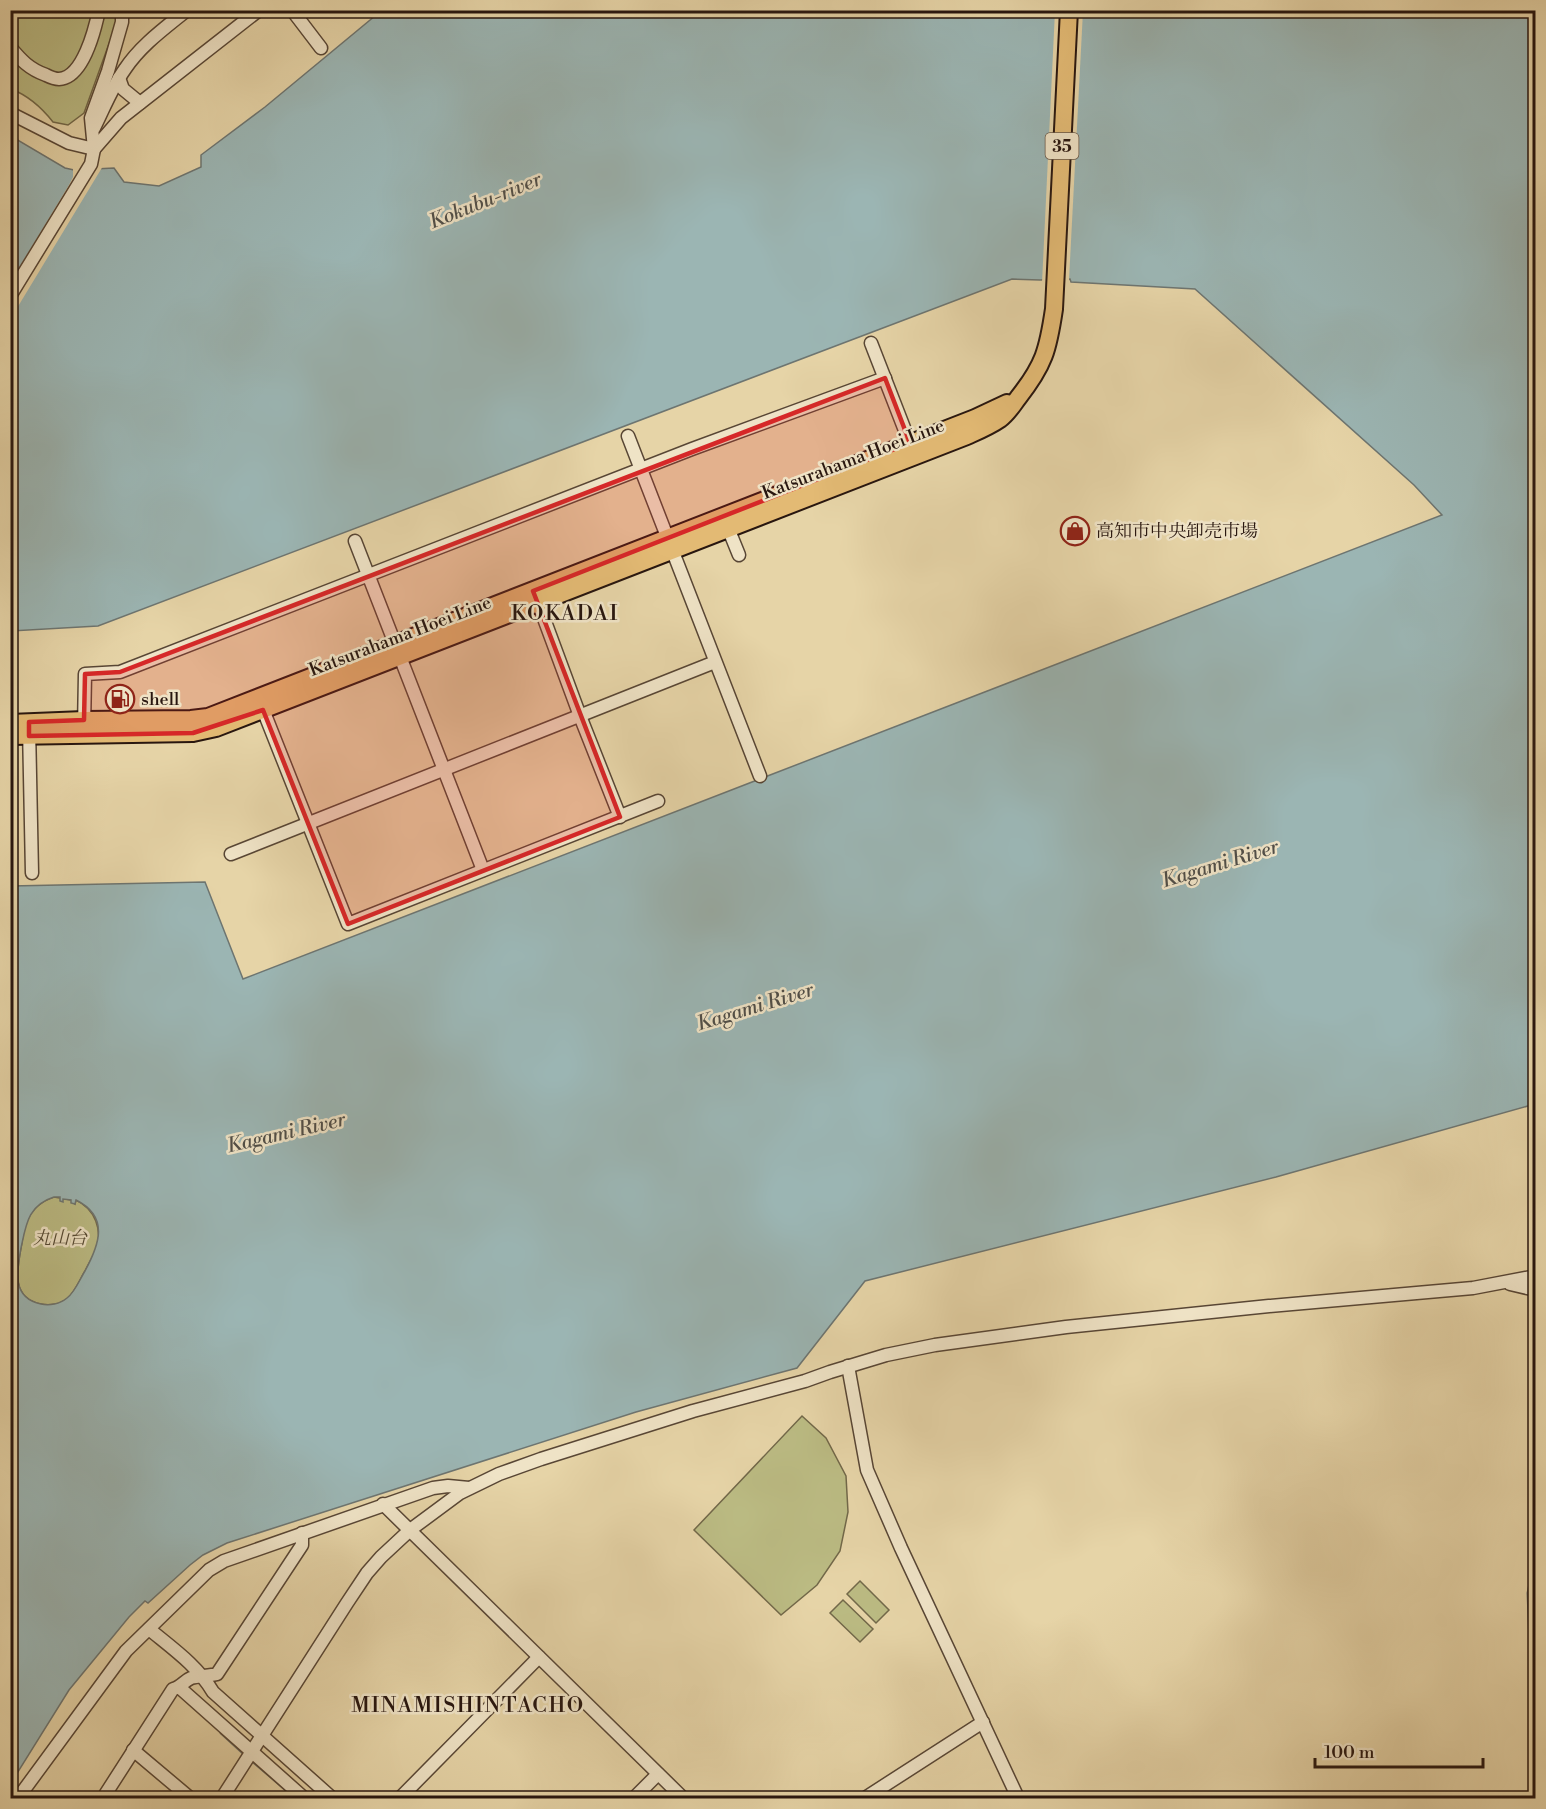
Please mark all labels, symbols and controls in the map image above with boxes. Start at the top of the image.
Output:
road number: 35 [1046,133,1078,159]
water label: Kokubu-river [426,167,546,235]
street label: Katsurahama Hoei Line [759,414,948,505]
shop icon: 高知市中央卸売市場 [1059,515,1091,547]
place label: 高知市中央卸売市場 [1096,520,1258,543]
street label: Katsurahama Hoei Line [306,591,495,682]
district label: KOKADAI [511,601,619,627]
fuel station icon: shell [104,683,136,715]
place label: shell [141,688,180,711]
water label: Kagami River [1159,835,1283,894]
water label: Kagami River [694,978,818,1037]
water label: Kagami River [224,1108,349,1159]
park label: 丸山台 [33,1227,88,1250]
district label: MINAMISHINTACHO [351,1693,585,1719]
scale bar [1315,1731,1483,1769]
text: 100 m [1324,1741,1375,1764]

